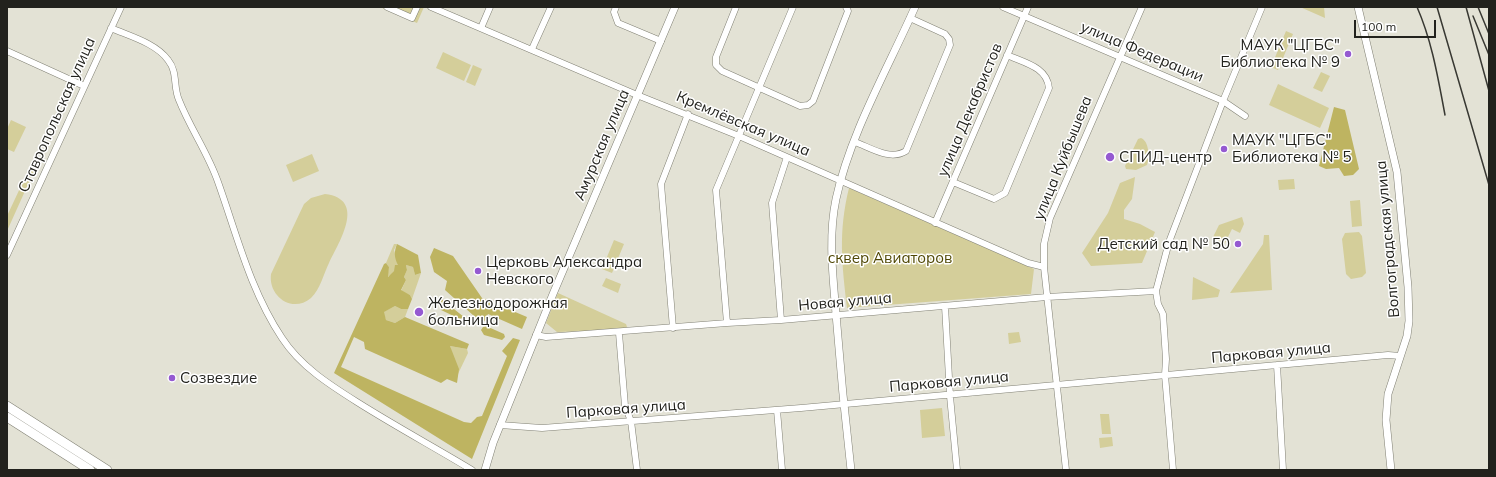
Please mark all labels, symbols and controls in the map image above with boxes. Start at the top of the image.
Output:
scale bar [1356,12,1438,38]
street label: улица Федерации [1078,18,1206,86]
text: 100 m [1361,19,1396,34]
street label: Ставропольская улица [15,35,99,195]
place label: МАУК "ЦГБС" Библиотека № 9 [1220,36,1340,71]
street label: улица Декабристов [934,40,1006,180]
marker: МАУК "ЦГБС" Библиотека № 9 [1343,49,1353,59]
street label: Амурская улица [570,87,634,203]
street label: Кремлёвская улица [673,88,813,160]
street label: улица Куйбышева [1030,93,1096,223]
place label: МАУК "ЦГБС" Библиотека № 5 [1232,131,1352,166]
marker: МАУК "ЦГБС" Библиотека № 5 [1219,144,1229,154]
place label: СПИД-центр [1119,148,1212,166]
marker: СПИД-центр [1104,151,1116,163]
street label: Волгоградская улица [1372,160,1404,318]
place label: Детский сад № 50 [1097,235,1230,253]
marker: Детский сад № 50 [1233,239,1243,249]
park label: сквер Авиаторов [828,249,952,267]
place label: Церковь Александра Невского [486,253,642,288]
marker: Церковь Александра Невского [473,266,483,276]
street label: Новая улица [798,289,892,315]
place label: Железнодорожная больница [428,294,568,329]
marker: Железнодорожная больница [413,306,425,318]
street label: Парковая улица [1210,339,1332,367]
street label: Парковая улица [888,368,1010,396]
place label: Созвездие [180,369,257,387]
marker: Созвездие [167,373,177,383]
street label: Парковая улица [566,396,686,422]

